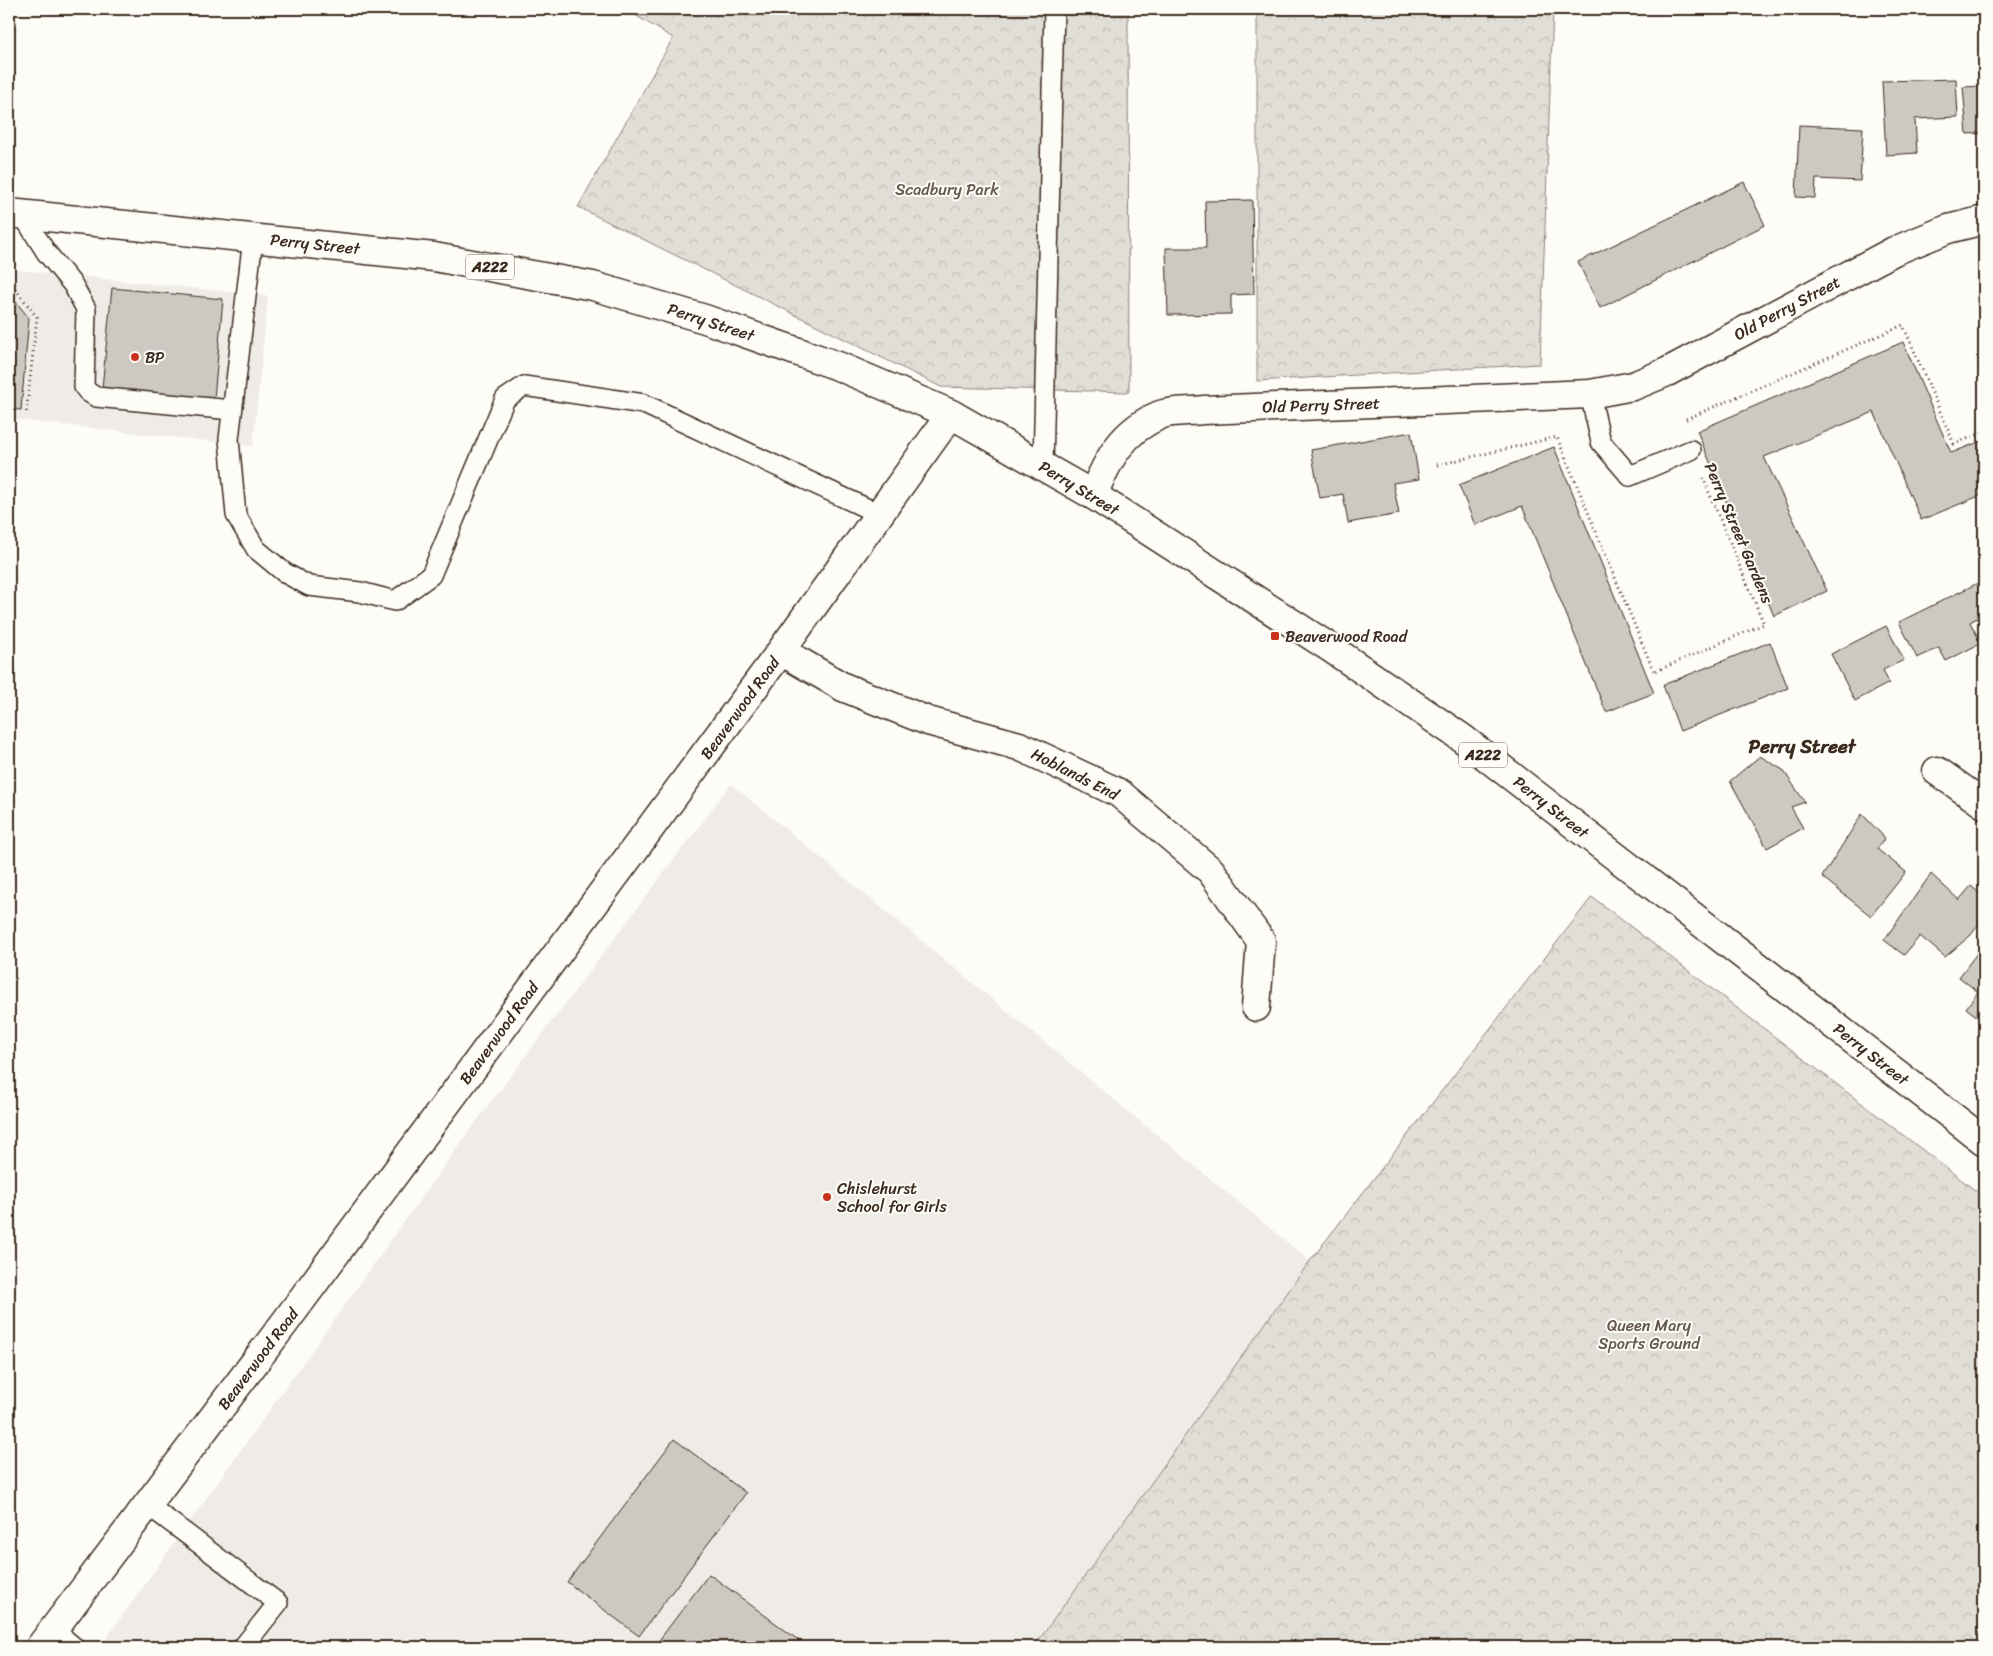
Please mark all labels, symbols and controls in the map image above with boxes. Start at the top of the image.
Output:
park label: Scadbury Park [895,175,999,204]
street label: Perry Street [269,225,362,263]
road number: A222 [466,254,514,280]
street label: Old Perry Street [1728,268,1846,348]
street label: Perry Street [664,294,759,350]
place label: BP [145,343,165,372]
marker: BP [129,351,141,363]
street label: Old Perry Street [1262,388,1380,422]
street label: Perry Street [1033,452,1125,524]
street label: Perry Street Gardens [1696,458,1782,609]
place label: Beaverwood Road [1285,622,1409,651]
marker: Beaverwood Road [1269,630,1281,642]
street label: Beaverwood Road [692,649,789,766]
district label: Perry Street [1749,730,1857,763]
street label: Hoblands End [1026,739,1126,809]
road number: A222 [1459,742,1507,768]
street label: Perry Street [1507,768,1596,846]
street label: Beaverwood Road [451,974,548,1091]
street label: Perry Street [1827,1015,1916,1093]
place label: Chislehurst School for Girls [837,1174,948,1221]
marker: Chislehurst School for Girls [821,1191,833,1203]
street label: Beaverwood Road [210,1300,307,1416]
park label: Queen Mary Sports Ground [1598,1311,1701,1358]

